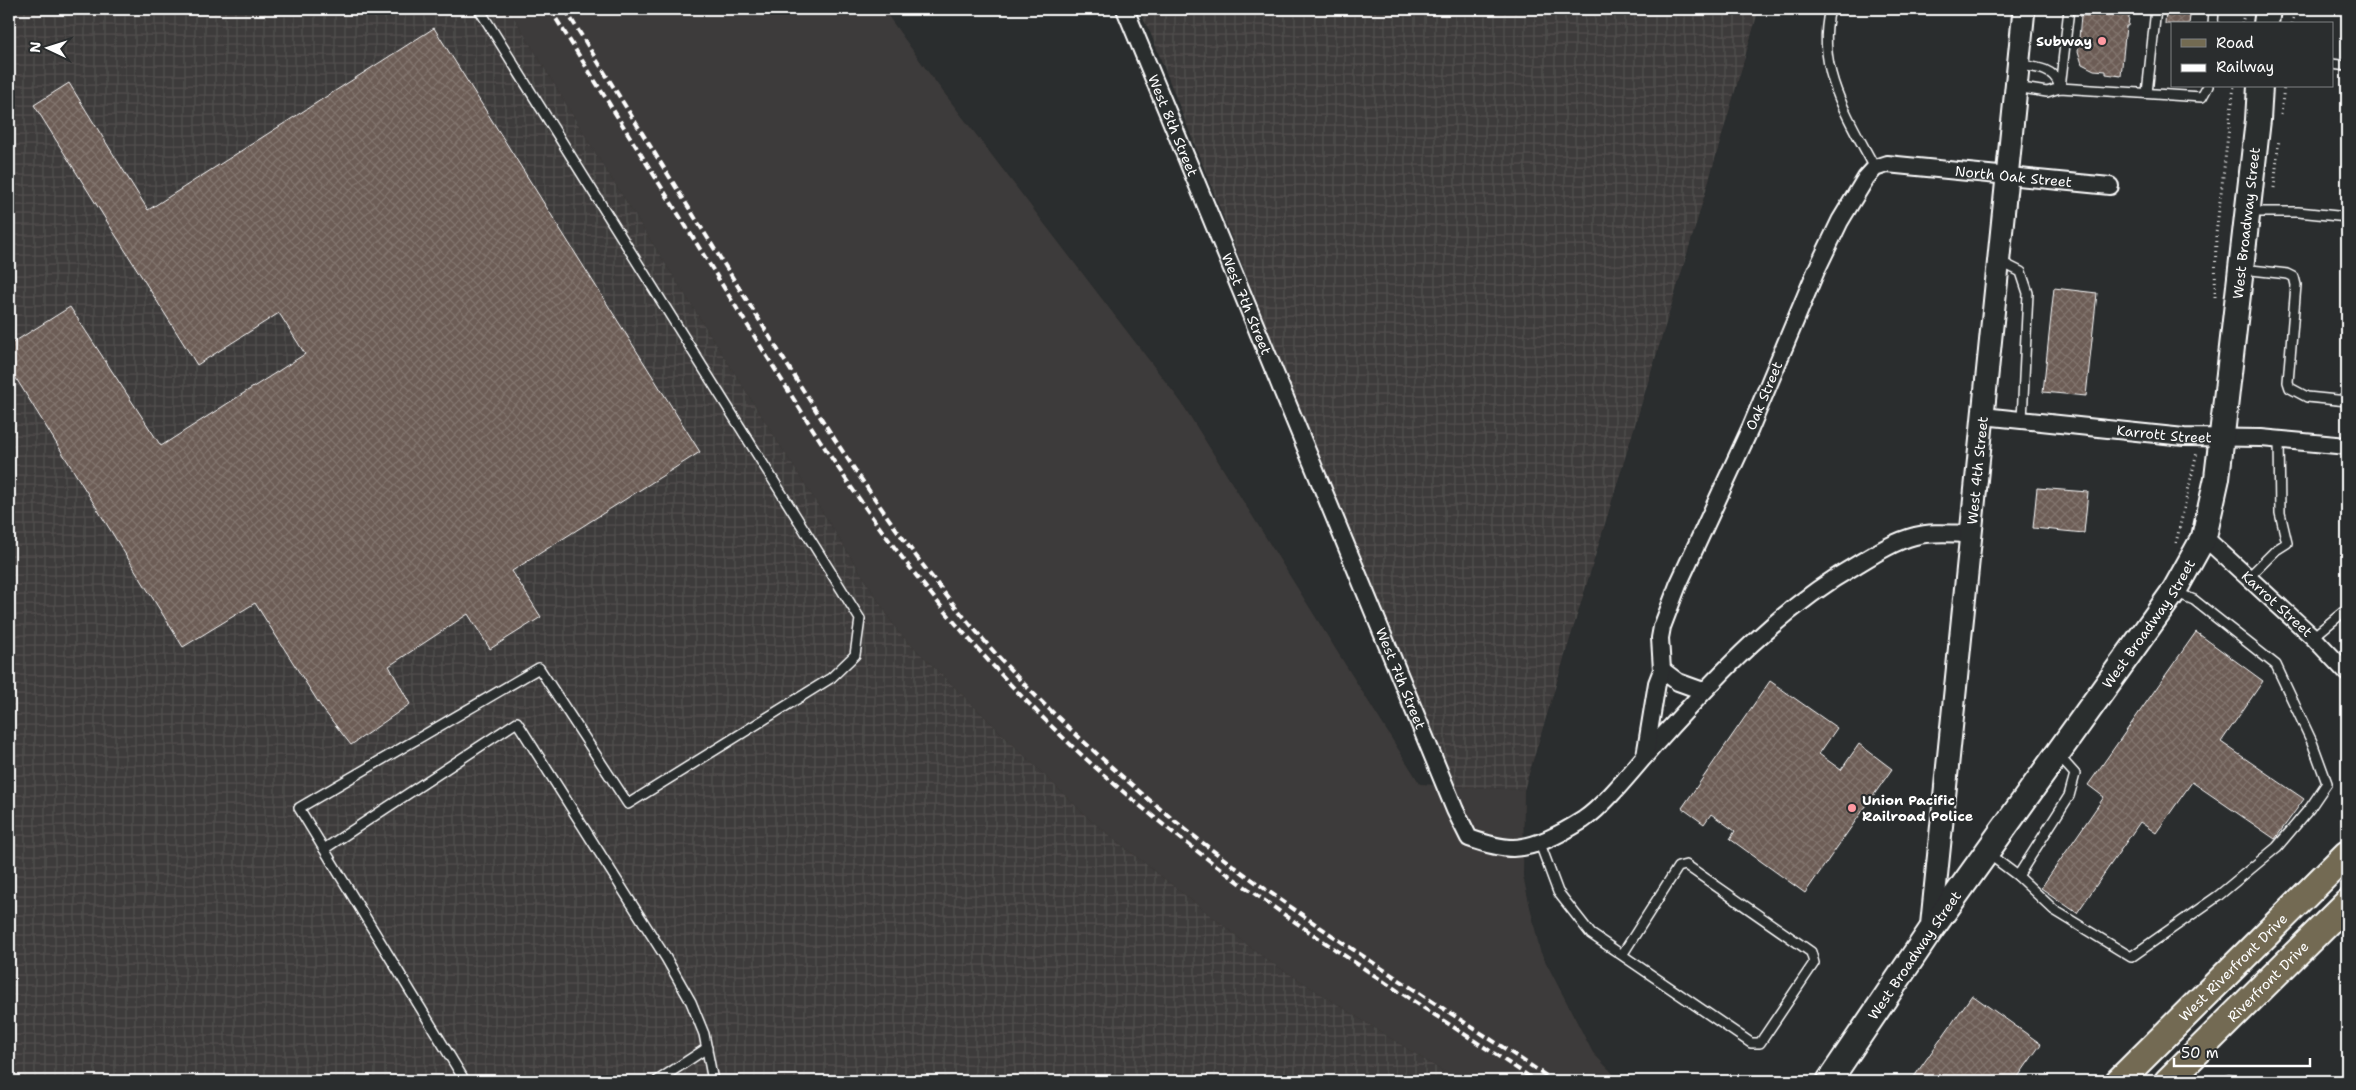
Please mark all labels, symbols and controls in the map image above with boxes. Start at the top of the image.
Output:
north arrow [22,22,72,72]
legend [2171,22,2334,88]
place label: Subway [2036,32,2092,50]
text: Road [2216,33,2254,53]
marker: Subway [2096,35,2108,47]
text: N [26,41,44,53]
text: Railway [2216,57,2274,77]
street label: West 8th Street [1144,72,1202,179]
street label: West Broadway Street [2229,146,2264,300]
street label: North Oak Street [1954,162,2073,191]
street label: West 7th Street [1218,250,1275,358]
street label: Oak Street [1742,359,1786,433]
street label: West 4th Street [1963,415,1992,525]
street label: Karrott Street [2115,421,2212,446]
street label: West Broadway Street [2098,556,2199,692]
street label: Karrot Street [2238,567,2316,641]
street label: West 7th Street [1372,625,1430,732]
place label: Union Pacific Railroad Police [1862,791,1973,825]
marker: Union Pacific Railroad Police [1846,802,1858,814]
street label: West Broadway Street [1864,887,1965,1023]
street label: West Riverfront Drive [2176,911,2290,1025]
street label: Riverfront Drive [2224,938,2312,1026]
scale bar [2174,1035,2310,1067]
text: 50 m [2181,1043,2219,1063]

